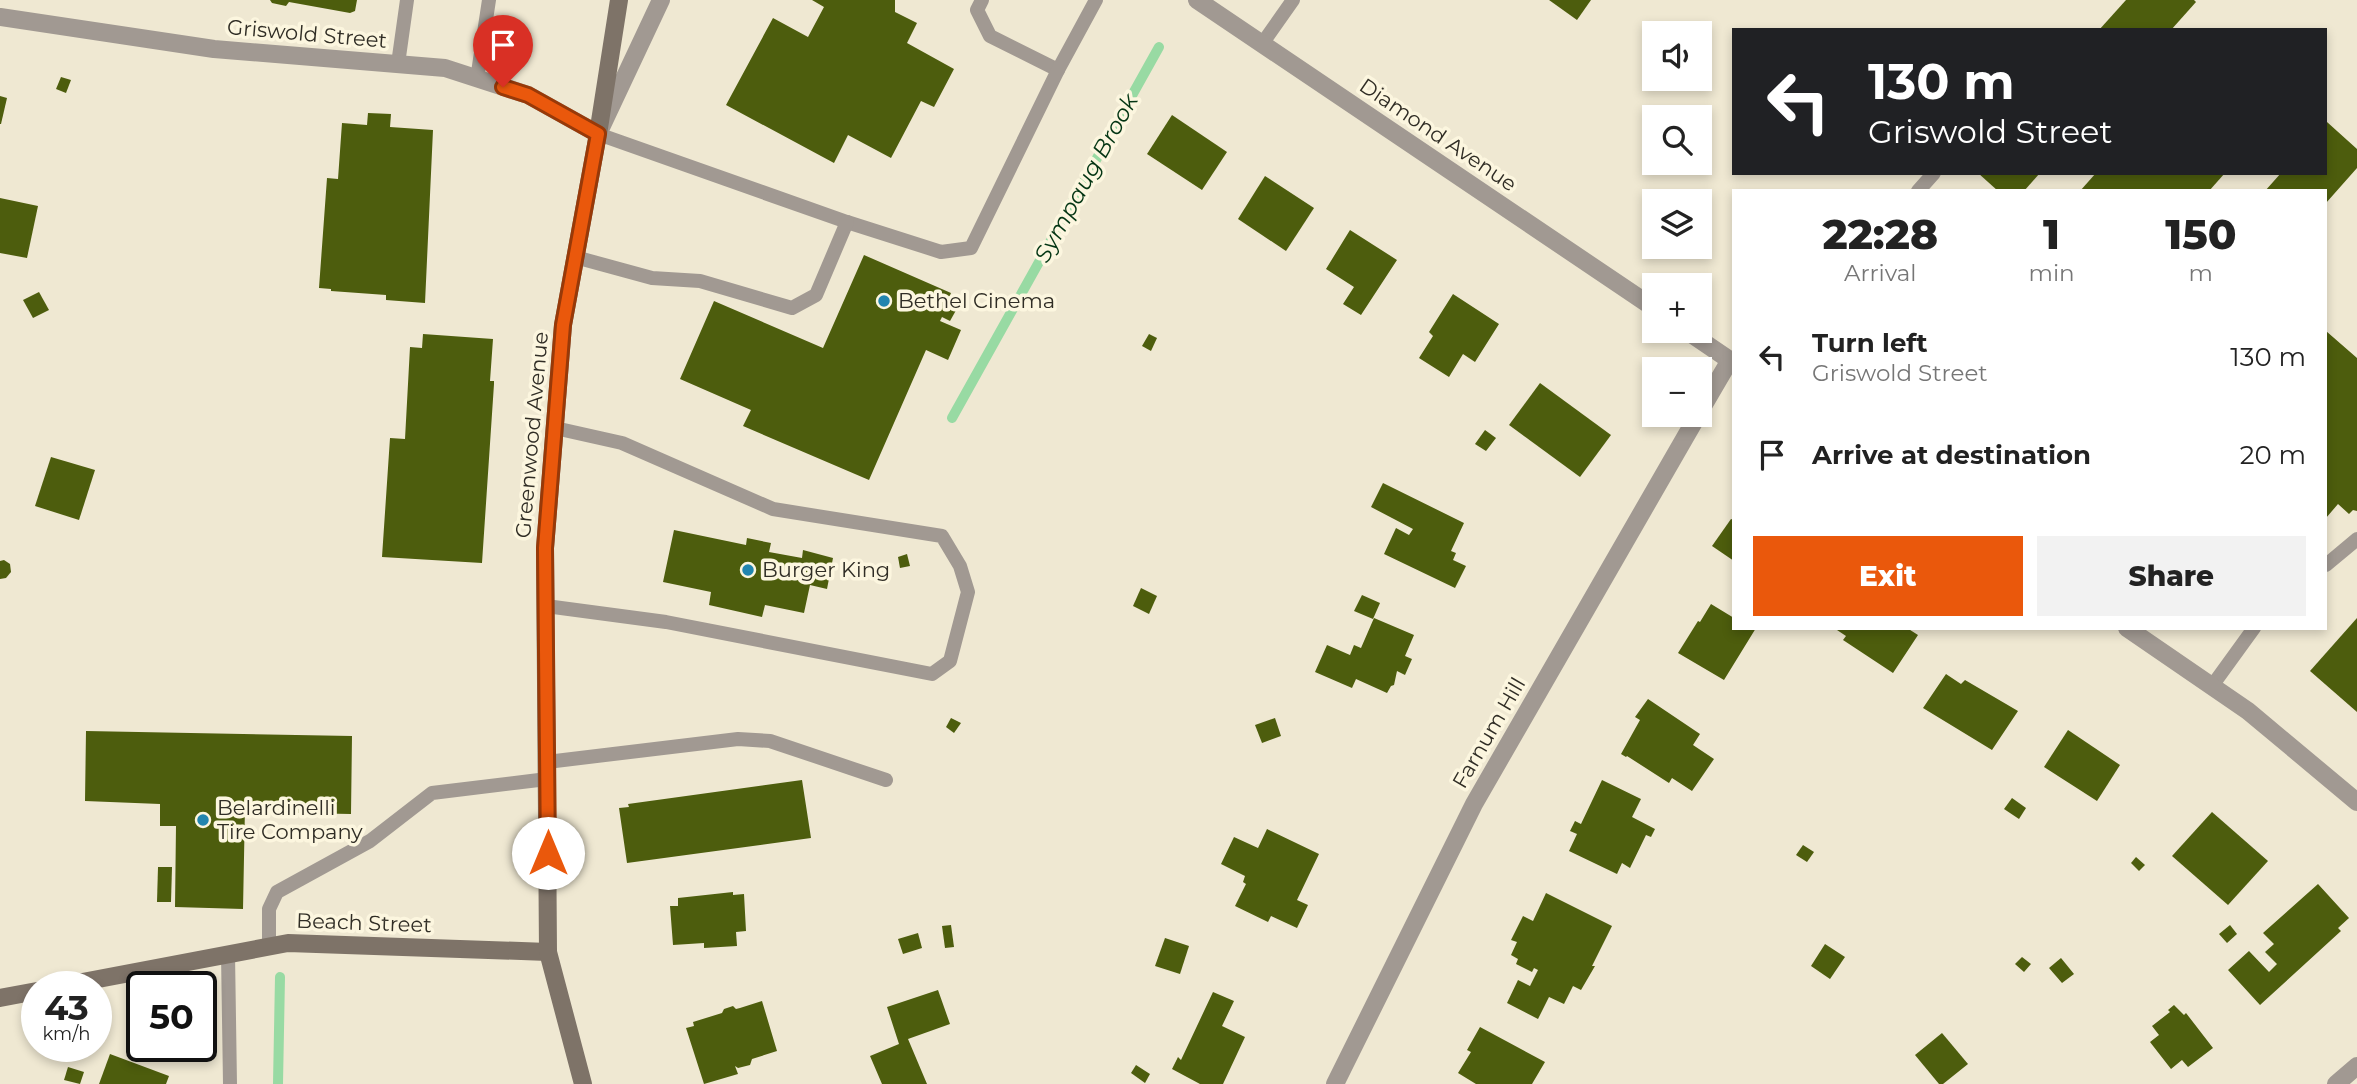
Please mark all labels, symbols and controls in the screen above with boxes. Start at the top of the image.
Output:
street label: Griswold Street [226,14,388,53]
pin [473,15,533,87]
map controls [1642,21,1712,427]
button: sound [1642,21,1712,91]
icon: arrive [484,26,522,64]
text: 130 m [1868,52,2015,111]
icon: left [1753,56,1844,147]
street label: Diamond Avenue [1355,73,1522,196]
water label: Sympaug Brook [1028,88,1145,267]
button: search [1642,105,1712,175]
text: Griswold Street [1868,112,2112,151]
button: layers [1642,189,1712,259]
text: 22:28 [1823,208,1938,260]
text: 1 [2043,208,2060,260]
text: 150 [2165,208,2236,260]
text: Arrival [1844,259,1917,287]
text: min [2029,259,2075,287]
text: m [2189,259,2213,287]
button: + [1642,273,1712,343]
place label: Bethel Cinema [898,288,1055,313]
marker: Bethel Cinema [876,293,892,309]
text: Turn left [1812,327,1928,359]
street label: Greenwood Avenue [510,331,553,539]
icon: left [1753,338,1791,376]
text: 130 m [2230,341,2306,373]
button: − [1642,357,1712,427]
text: Griswold Street [1812,359,1988,387]
icon: arrive [1753,436,1791,474]
text: Arrive at destination [1812,439,2091,471]
text: 20 m [2240,439,2306,471]
button: Exit [1753,536,2023,616]
button: Share [2037,536,2306,616]
place label: Burger King [762,557,890,582]
marker: Burger King [740,562,756,578]
street label: Farnum Hill [1447,673,1530,793]
place label: Belardinelli Tire Company [217,795,363,844]
marker: Belardinelli Tire Company [195,812,211,828]
position arrow [511,816,585,890]
street label: Beach Street [296,908,432,937]
speed limit sign: 50 [126,971,217,1062]
text: 43 [44,986,89,1029]
text: km/h [42,1023,91,1045]

